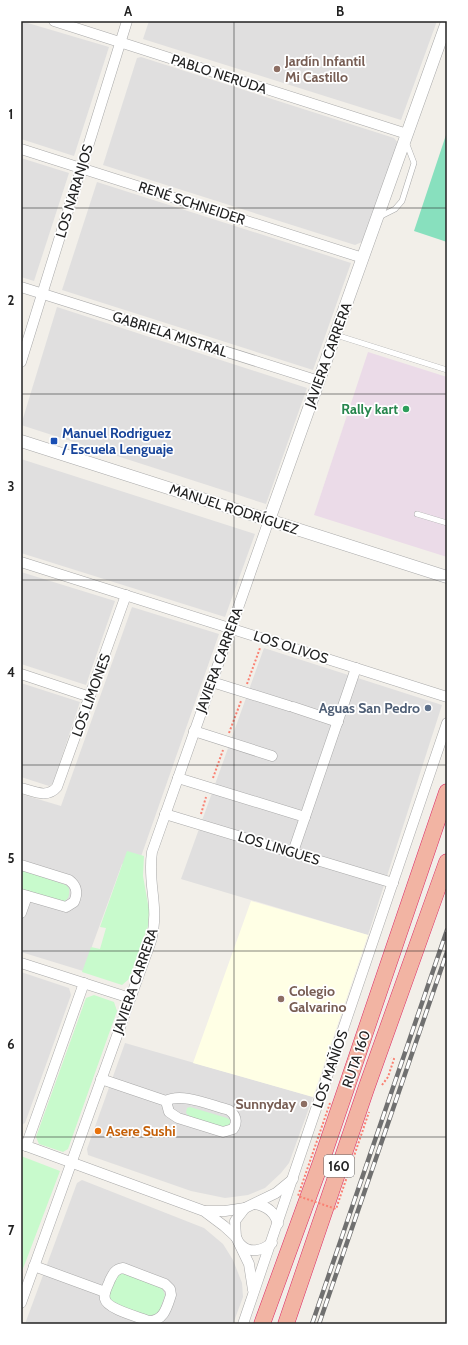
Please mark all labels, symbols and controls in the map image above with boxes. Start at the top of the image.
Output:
text: A [124,3,133,19]
text: B [336,3,344,19]
street label: PABLO NERUDA [169,50,270,98]
place label: Jardín Infantil Mi Castillo [284,52,365,86]
marker: Jardín Infantil Mi Castillo [272,64,282,74]
text: 1 [9,106,13,122]
street label: LOS NARANJOS [51,142,97,240]
street label: RENÉ SCHNEIDER [136,177,248,229]
text: 2 [8,292,15,308]
street label: JAVIERA CARRERA [300,300,355,411]
street label: GABRIELA MISTRAL [110,307,230,361]
place label: Rally kart [341,400,398,418]
marker: Rally kart [401,404,411,414]
place label: Manuel Rodriguez / Escuela Lenguaje [61,424,173,458]
marker: Manuel Rodriguez / Escuela Lenguaje [49,436,59,446]
text: 3 [7,478,15,494]
street label: MANUEL RODRÍGUEZ [167,480,301,538]
street label: JAVIERA CARRERA [191,605,246,716]
street label: LOS OLIVOS [251,626,331,668]
street label: LOS LIMONES [68,651,114,739]
text: 4 [7,664,15,680]
place label: Aguas San Pedro [319,699,420,717]
marker: Aguas San Pedro [423,703,433,713]
street label: LOS LINGUES [236,827,322,869]
text: 5 [8,850,15,866]
street label: JAVIERA CARRERA [108,925,162,1037]
place label: Colegio Galvarino [289,982,346,1016]
marker: Colegio Galvarino [276,994,286,1004]
street label: LOS MAÑÍOS [308,1028,352,1110]
street label: RUTA 160 [338,1028,374,1090]
text: 6 [7,1036,15,1052]
place label: Sunnyday [235,1095,296,1113]
marker: Sunnyday [299,1099,309,1109]
place label: Asere Sushi [106,1122,176,1140]
marker: Asere Sushi [93,1126,103,1136]
road number: 160 [324,1155,354,1177]
text: 7 [8,1222,15,1238]

